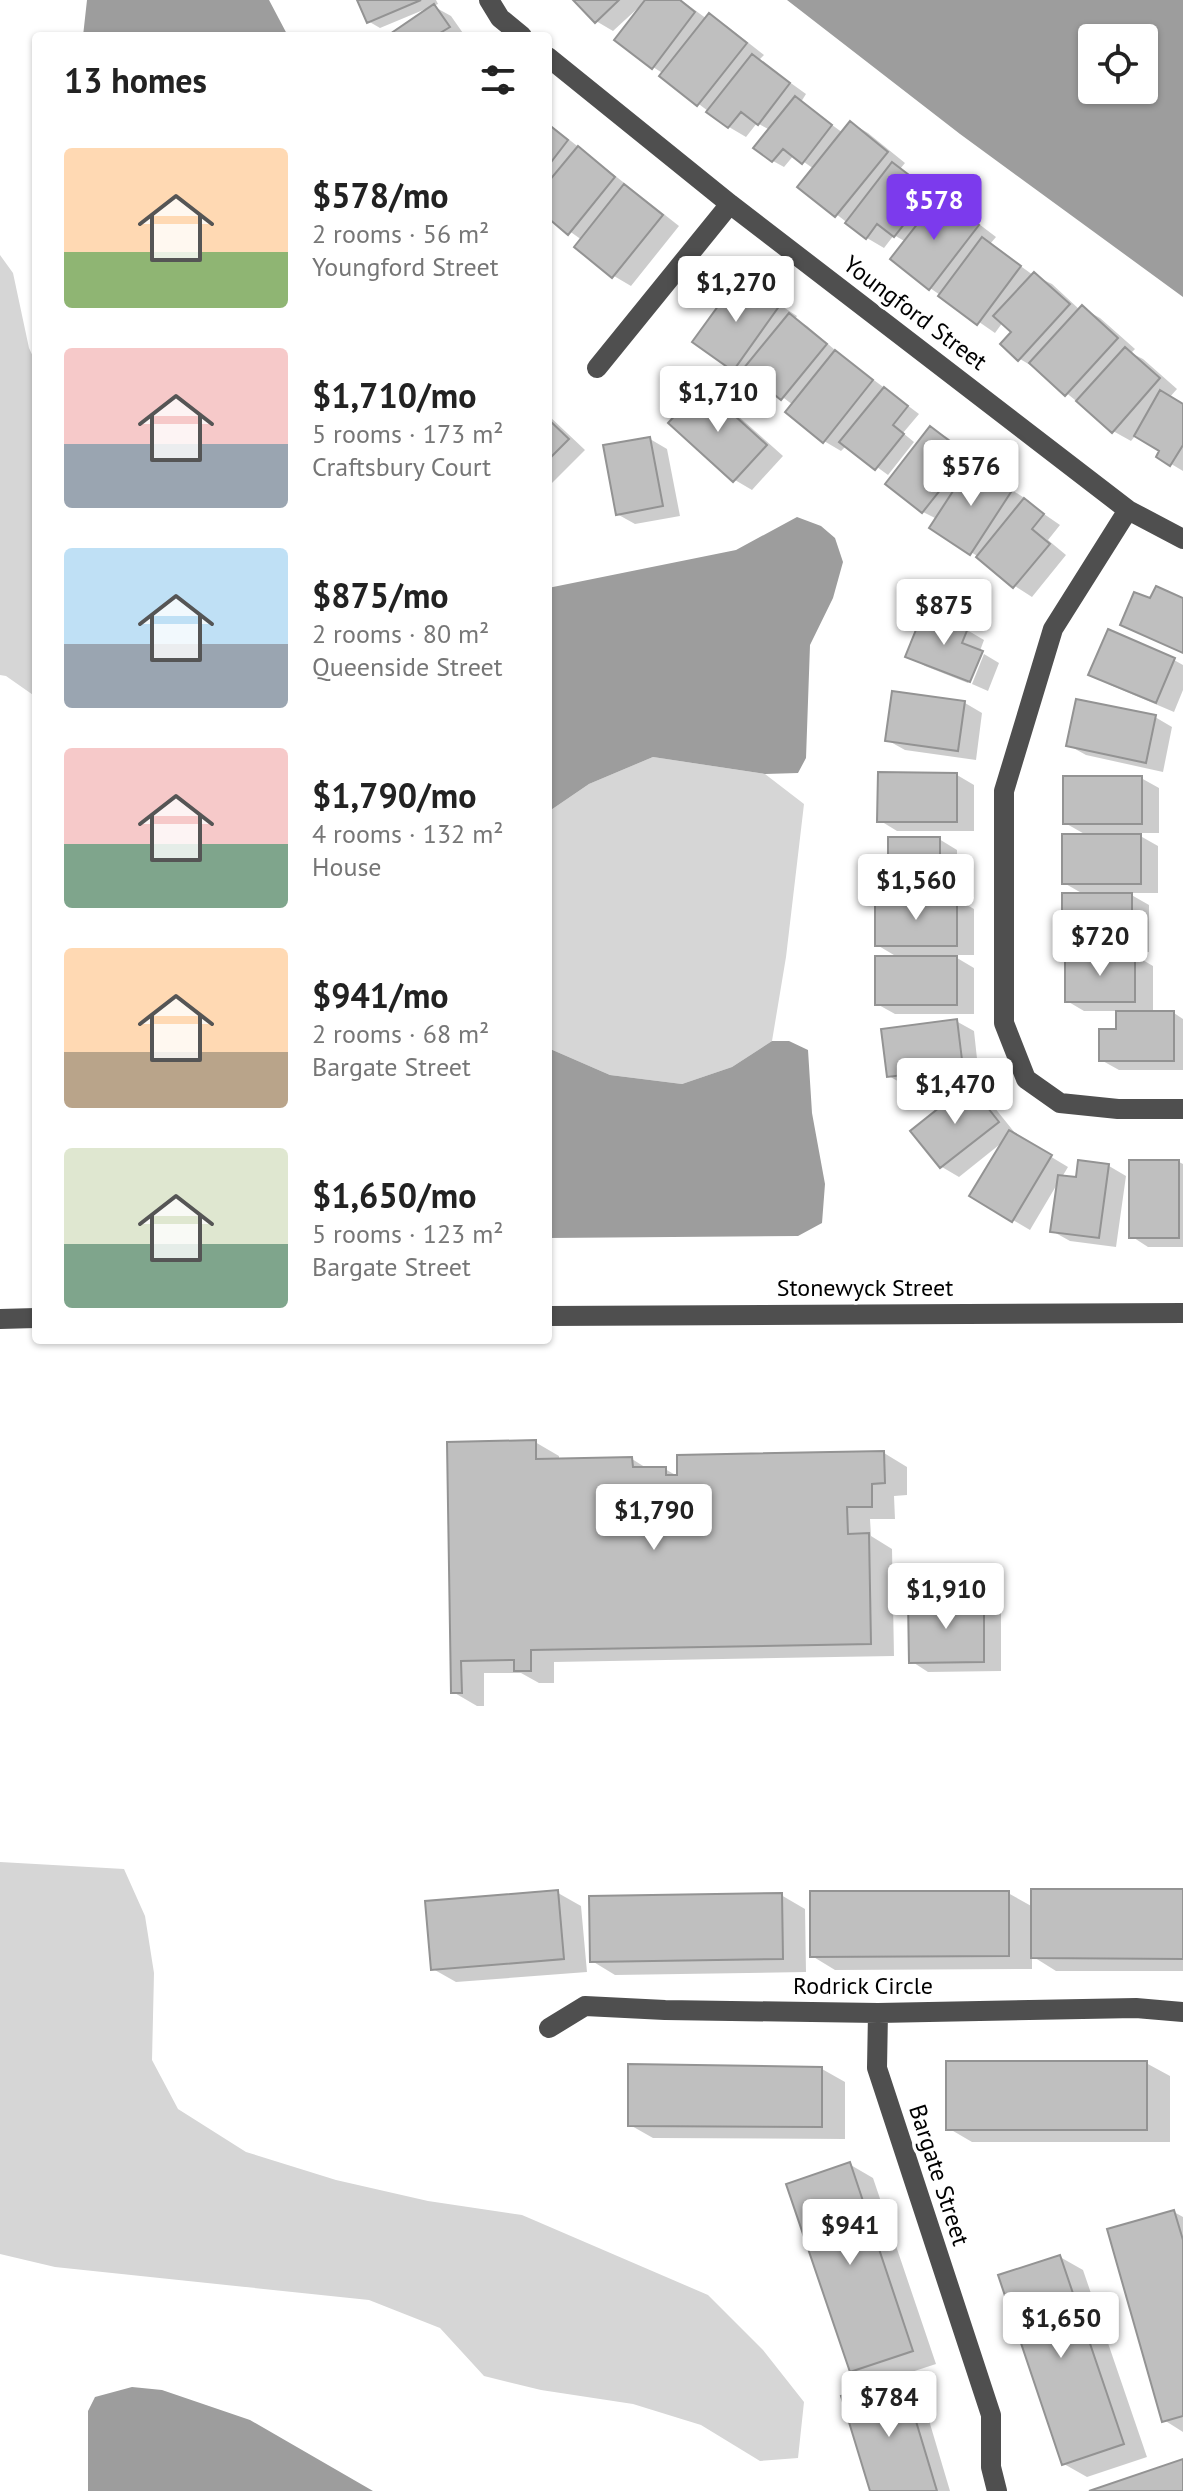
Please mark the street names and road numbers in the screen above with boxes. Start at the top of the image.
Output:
street label: Youngford Street [837,248,993,377]
street label: Stonewyck Street [777,1272,953,1303]
street label: Rodrick Circle [793,1970,933,2001]
street label: Bargate Street [902,2100,977,2249]

